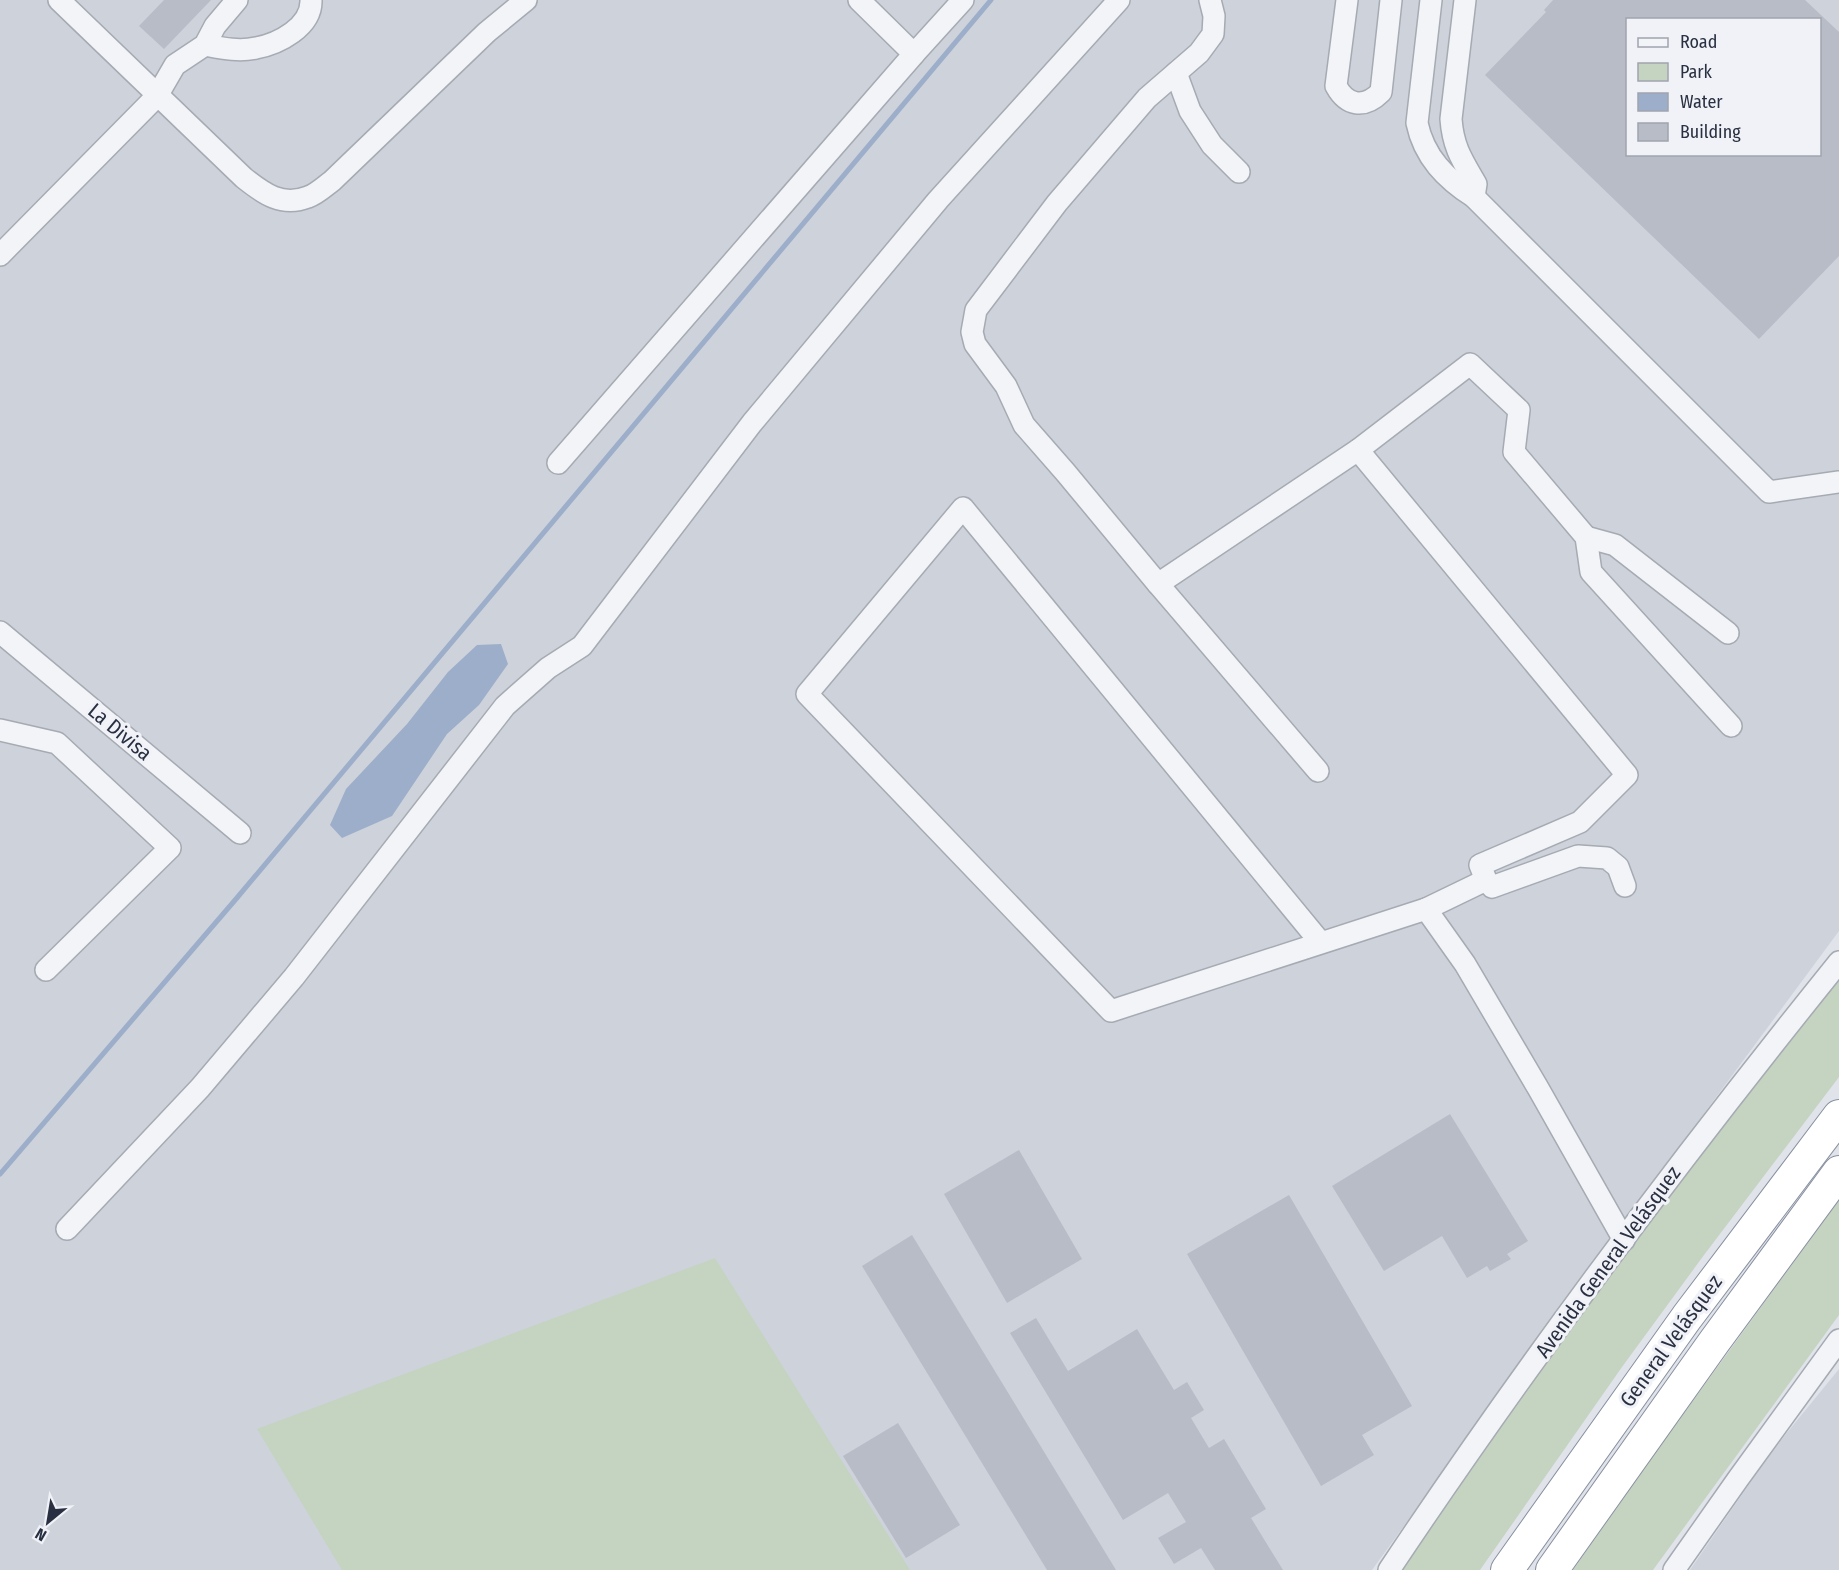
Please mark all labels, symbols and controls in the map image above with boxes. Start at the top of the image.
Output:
legend [1626,18,1821,156]
text: Road [1680,31,1717,53]
text: Park [1680,61,1713,83]
text: Water [1680,91,1723,113]
text: Building [1680,121,1741,143]
street label: La Divisa [83,698,157,766]
street label: Avenida General Velásquez [1530,1161,1686,1363]
street label: General Velásquez [1615,1270,1727,1412]
north arrow [18,1492,78,1552]
text: N [32,1524,50,1545]

